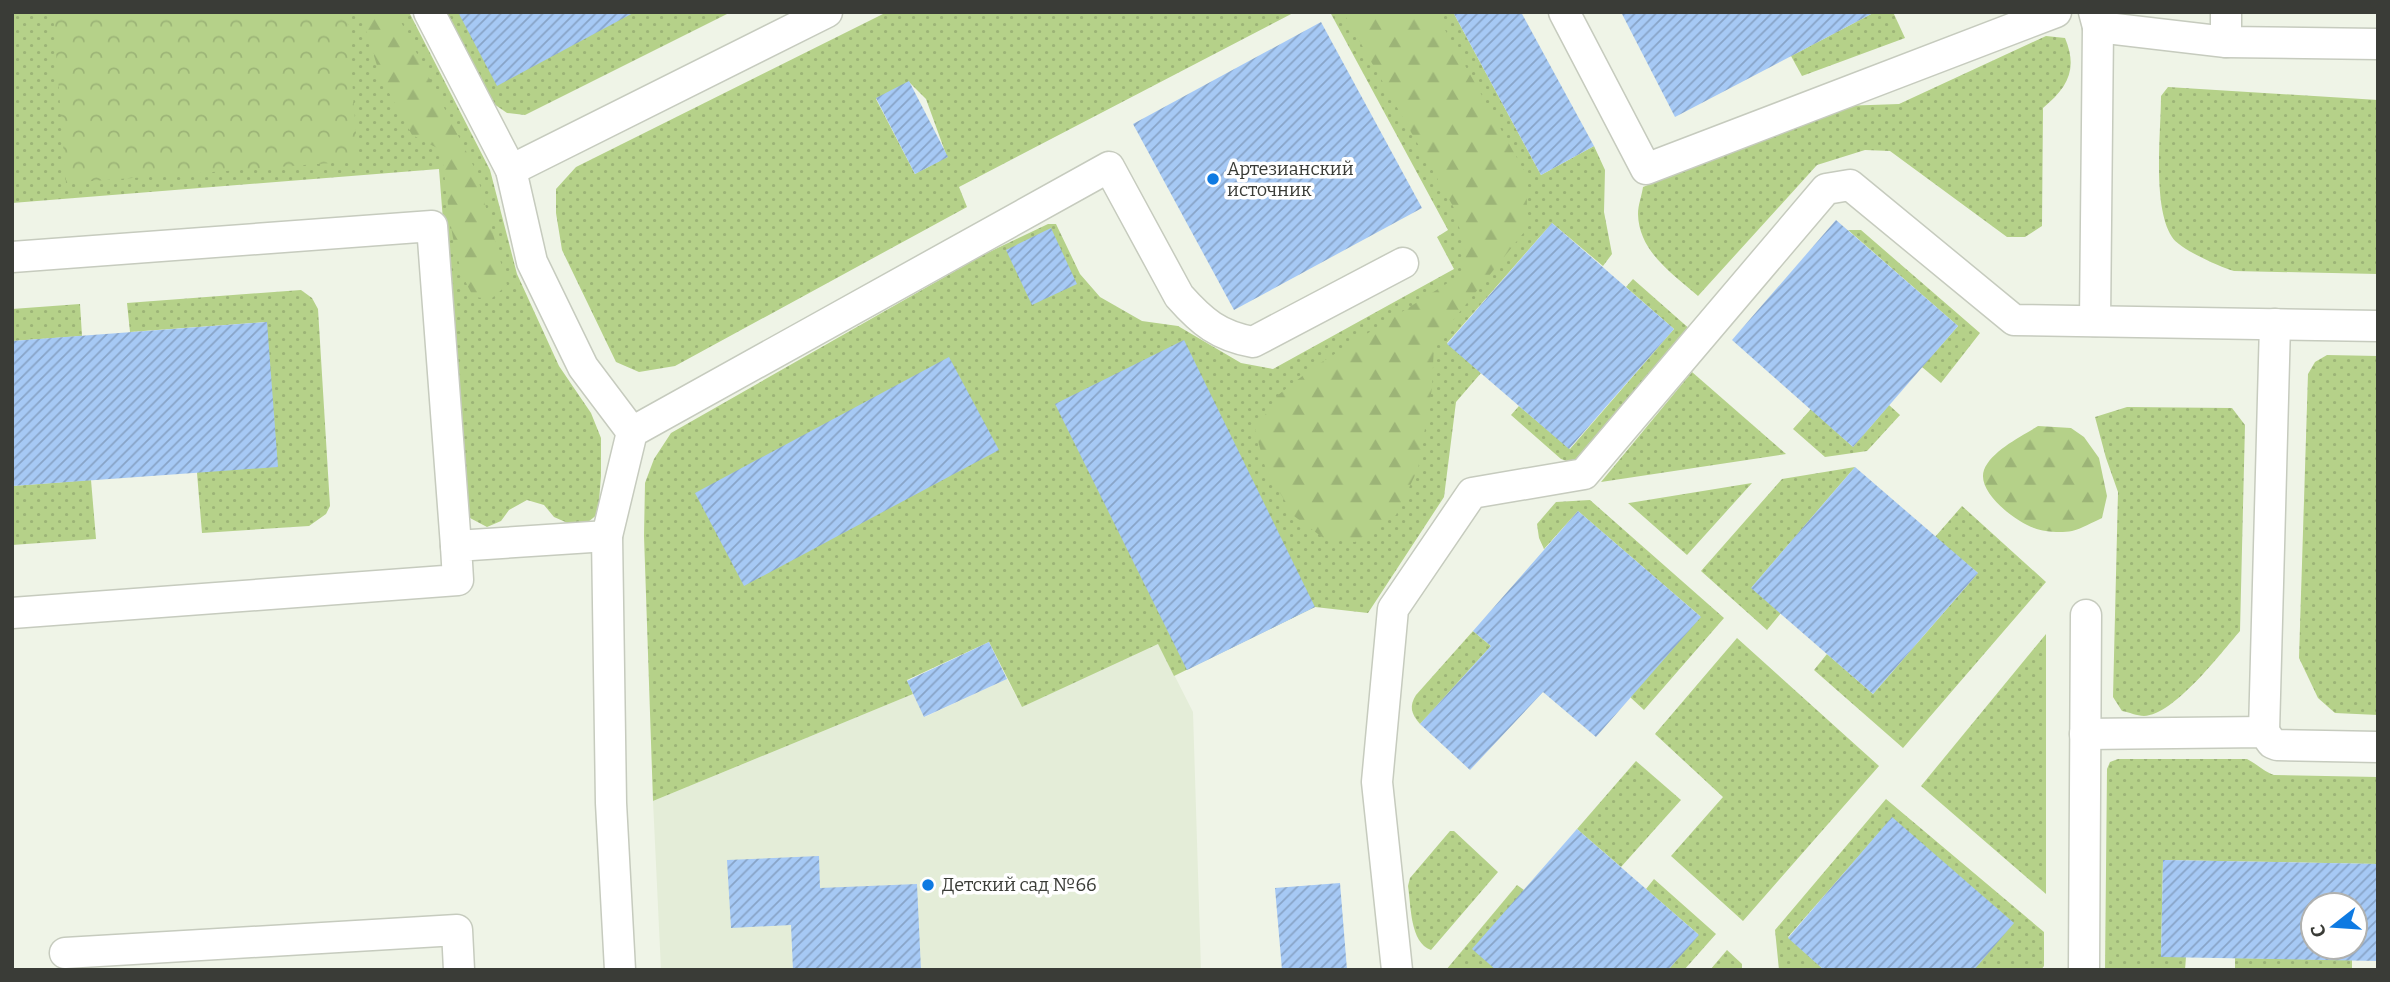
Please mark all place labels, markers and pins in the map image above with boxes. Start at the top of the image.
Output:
place label: Артезианский источник [1227,158,1354,201]
marker: Артезианский источник [1205,171,1221,187]
place label: Детский сад №66 [942,874,1097,896]
marker: Детский сад №66 [920,877,936,893]

